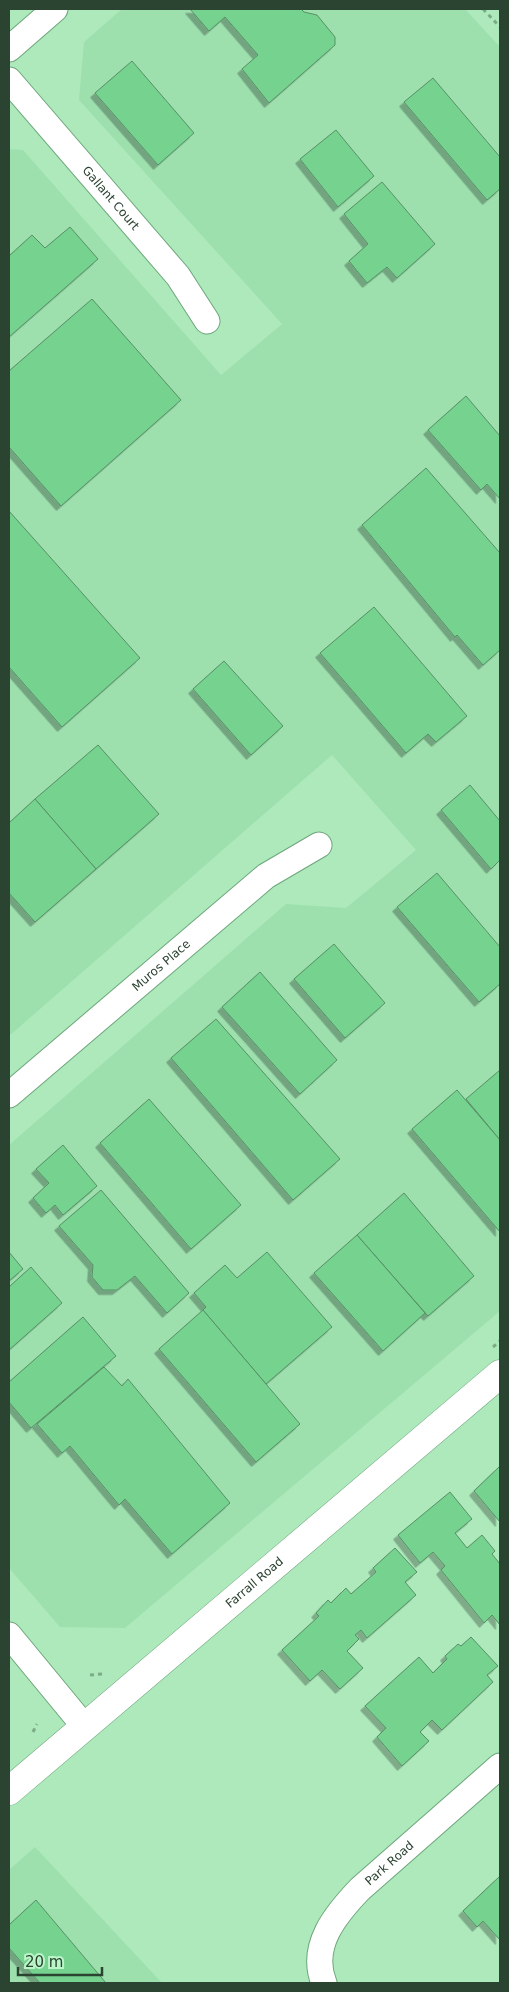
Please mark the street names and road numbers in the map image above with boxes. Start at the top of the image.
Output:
street label: Gallant Court [79,163,142,233]
street label: Muros Place [129,937,193,994]
street label: Farrall Road [223,1554,286,1611]
street label: Park Road [362,1838,416,1888]

